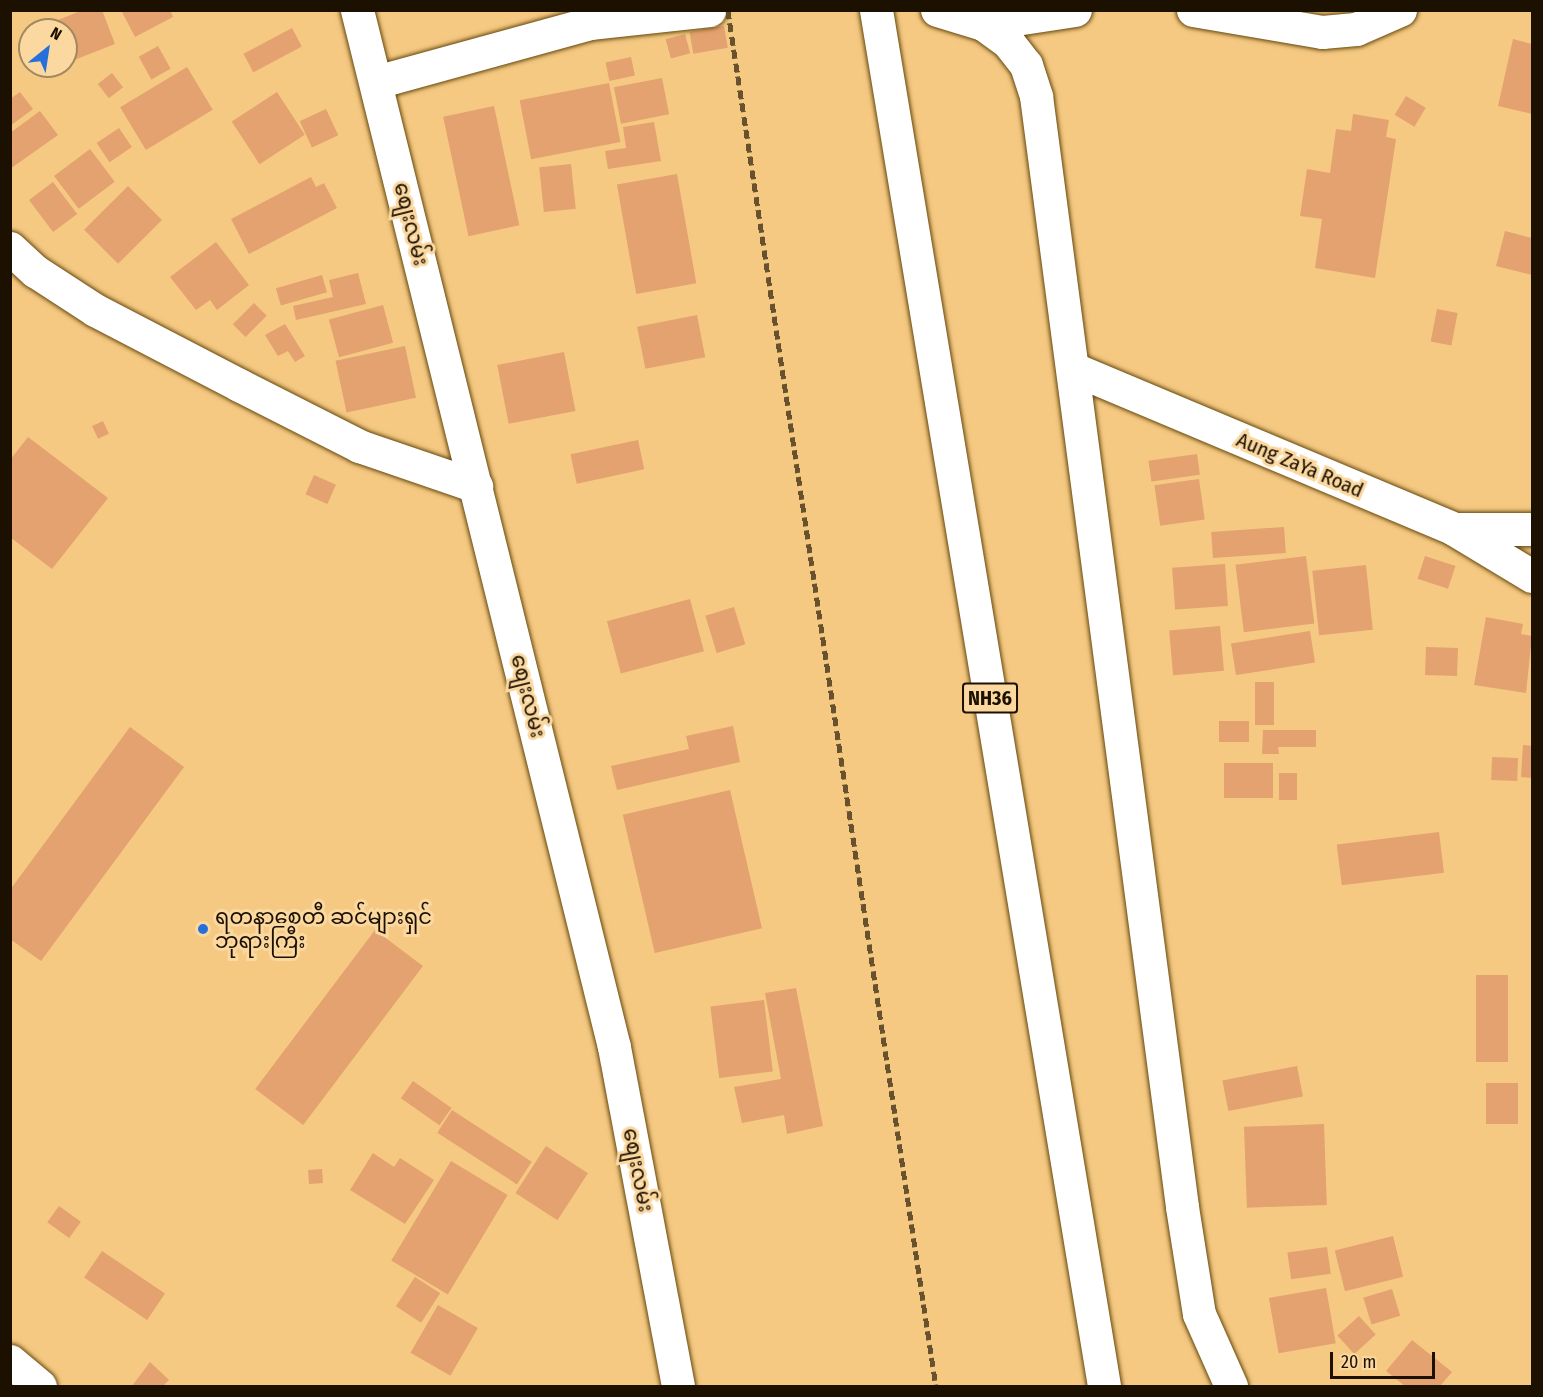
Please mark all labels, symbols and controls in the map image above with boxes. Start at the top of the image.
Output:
north arrow [18,18,78,78]
text: N [47,23,65,44]
street label: စျေးလမ်း [389,180,433,268]
street label: Aung ZaYa Road [1233,427,1367,503]
street label: စျေးလမ်း [506,652,550,740]
road number: NH36 [962,681,1018,715]
place label: ရတနာစေတီ ဆင်များရှင် ဘုရားကြီး [215,904,432,954]
marker: ရတနာစေတီ ဆင်များရှင် ဘုရားကြီး [196,922,210,936]
street label: စျေးလမ်း [618,1126,658,1214]
scale bar [1333,1340,1438,1378]
text: 20 m [1341,1351,1376,1373]

